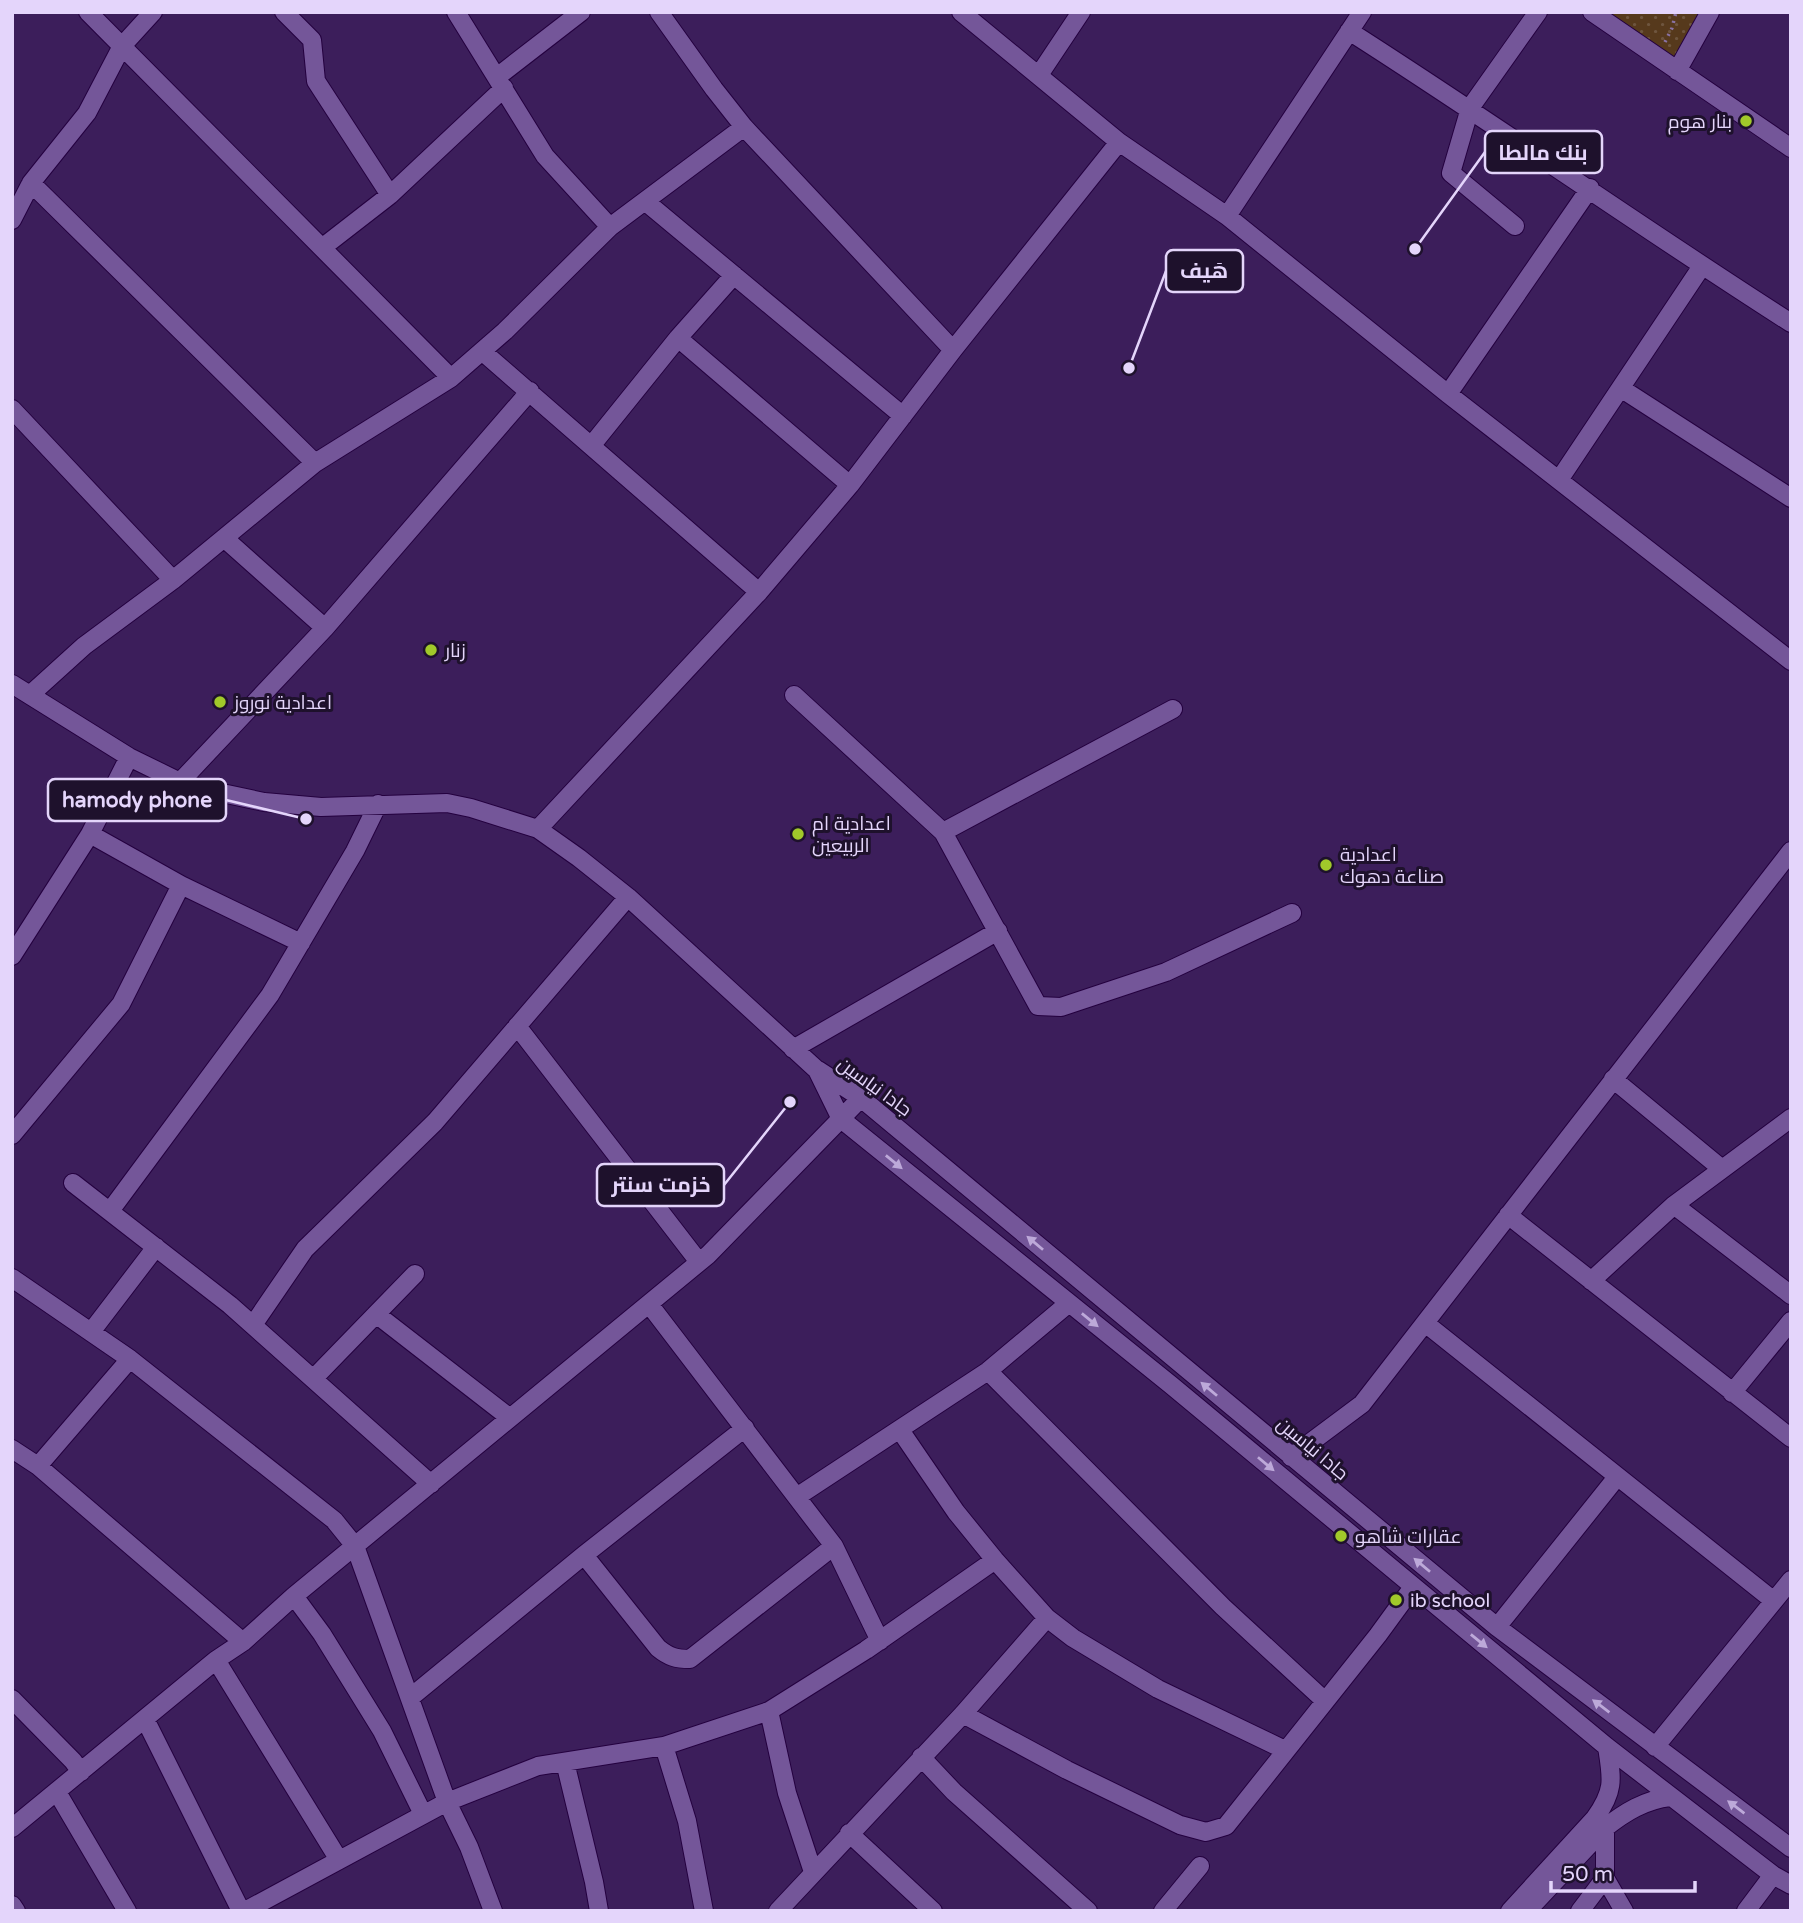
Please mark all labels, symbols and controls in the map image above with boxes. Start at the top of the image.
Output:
place label: بنار هوم [1668,111,1732,135]
marker: بنار هوم [1738,113,1754,129]
callout: بنك مالطا [1485,131,1602,173]
text: بنك مالطا [1498,141,1588,166]
callout: هَيف [1166,250,1243,292]
text: هَيف [1180,259,1228,284]
place label: زنار [444,640,466,662]
marker: زنار [423,642,439,658]
place label: اعدادية نوروز [233,692,332,714]
marker: اعدادية نوروز [212,694,228,710]
callout: hamody phone [48,779,226,821]
text: hamody phone [62,788,212,813]
place label: اعدادية ام الربيعين [812,813,891,857]
marker: اعدادية ام الربيعين [790,826,806,842]
place label: اعدادية صناعة دهوك [1340,844,1444,888]
marker: اعدادية صناعة دهوك [1318,857,1334,873]
street label: جادا نیاسین [833,1053,916,1121]
one-way arrow [886,1154,903,1169]
callout: خزمت سنتر [597,1164,724,1206]
text: خزمت سنتر [610,1173,711,1198]
one-way arrow [1026,1236,1043,1251]
one-way arrow [1081,1313,1099,1328]
one-way arrow [1201,1382,1218,1397]
street label: جادا نیاسین [1272,1413,1352,1485]
one-way arrow [1257,1457,1275,1472]
place label: عقارات شاهو [1355,1526,1461,1548]
marker: عقارات شاهو [1333,1528,1349,1544]
one-way arrow [1414,1558,1431,1573]
place label: ib school [1410,1590,1490,1612]
marker: ib school [1388,1592,1404,1608]
one-way arrow [1470,1633,1487,1648]
one-way arrow [1592,1699,1610,1713]
one-way arrow [1727,1800,1745,1814]
scale bar [1551,1850,1694,1894]
text: 50 m [1562,1862,1613,1887]

